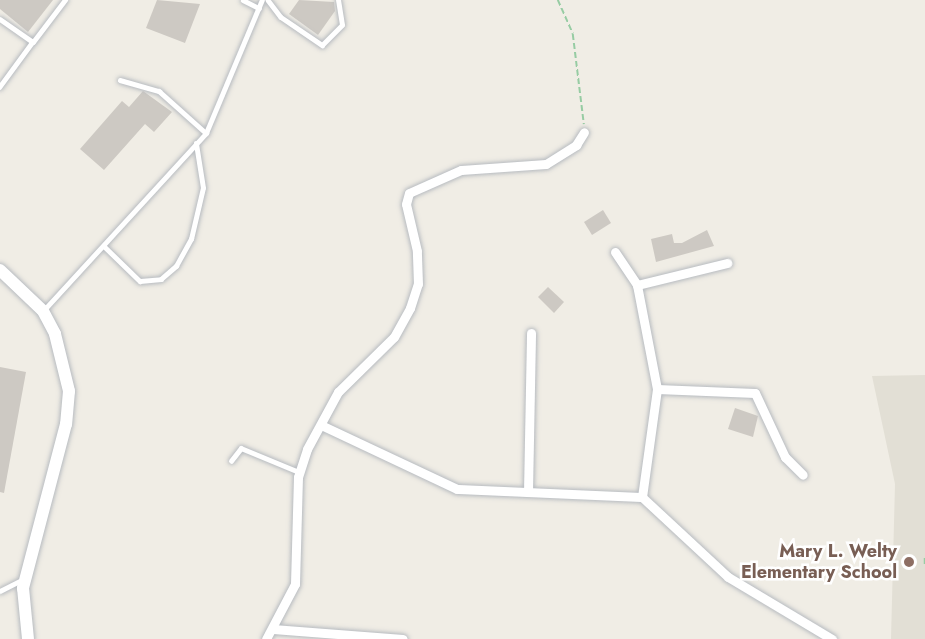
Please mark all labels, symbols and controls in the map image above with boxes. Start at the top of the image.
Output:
place label: Mary L. Welty Elementary School [741,541,897,584]
marker: Mary L. Welty Elementary School [902,555,916,569]

